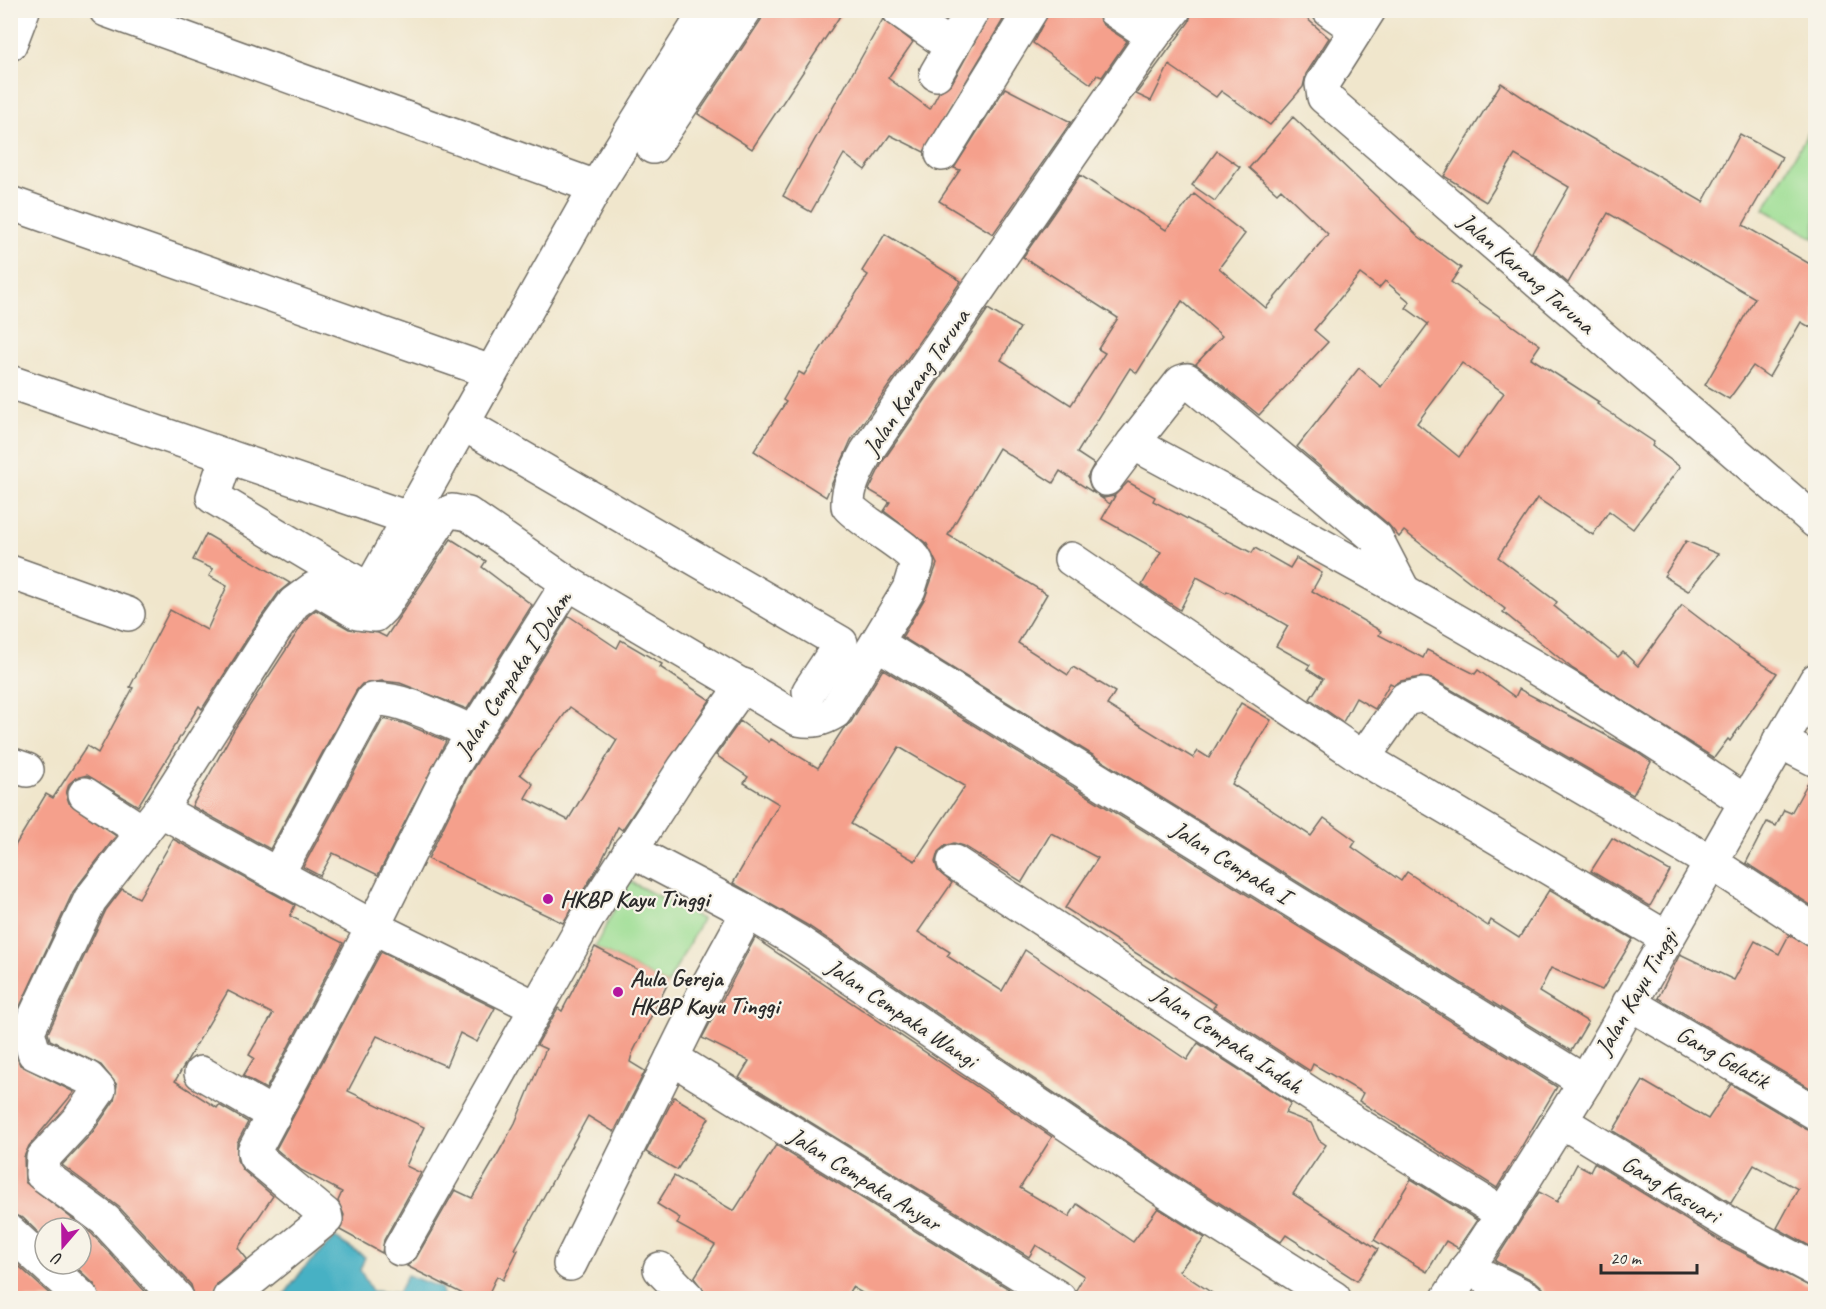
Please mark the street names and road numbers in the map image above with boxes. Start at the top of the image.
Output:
street label: Jalan Karang Taruna [1452,205,1602,341]
street label: Jalan Karang Taruna [855,302,977,462]
street label: Jalan Cempaka I Dalam [447,584,579,764]
street label: Jalan Cempaka I [1165,813,1300,913]
street label: Jalan Kayu Tinggi [1588,921,1686,1061]
street label: Jalan Cempaka Wangi [820,951,985,1076]
street label: Jalan Cempaka Indah [1146,977,1310,1101]
street label: Gang Gelatik [1671,1018,1777,1097]
street label: Jalan Cempaka Anyar [782,1120,949,1239]
street label: Gang Kasuari [1617,1148,1727,1231]

